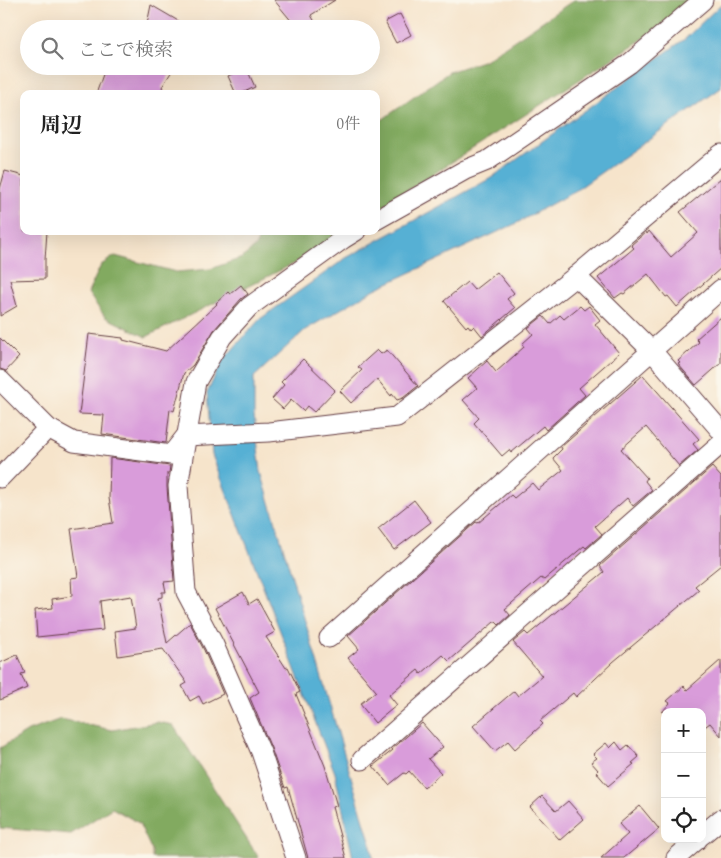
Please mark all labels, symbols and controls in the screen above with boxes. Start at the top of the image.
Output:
search box [20,20,380,75]
icon: search [38,34,66,62]
text: ここで検索 [78,37,173,62]
text: 周辺 [40,111,82,138]
text: 0件 [336,113,360,134]
map controls [661,708,706,843]
button: + [661,708,706,753]
button: − [661,753,706,798]
button: locate [661,798,706,843]

